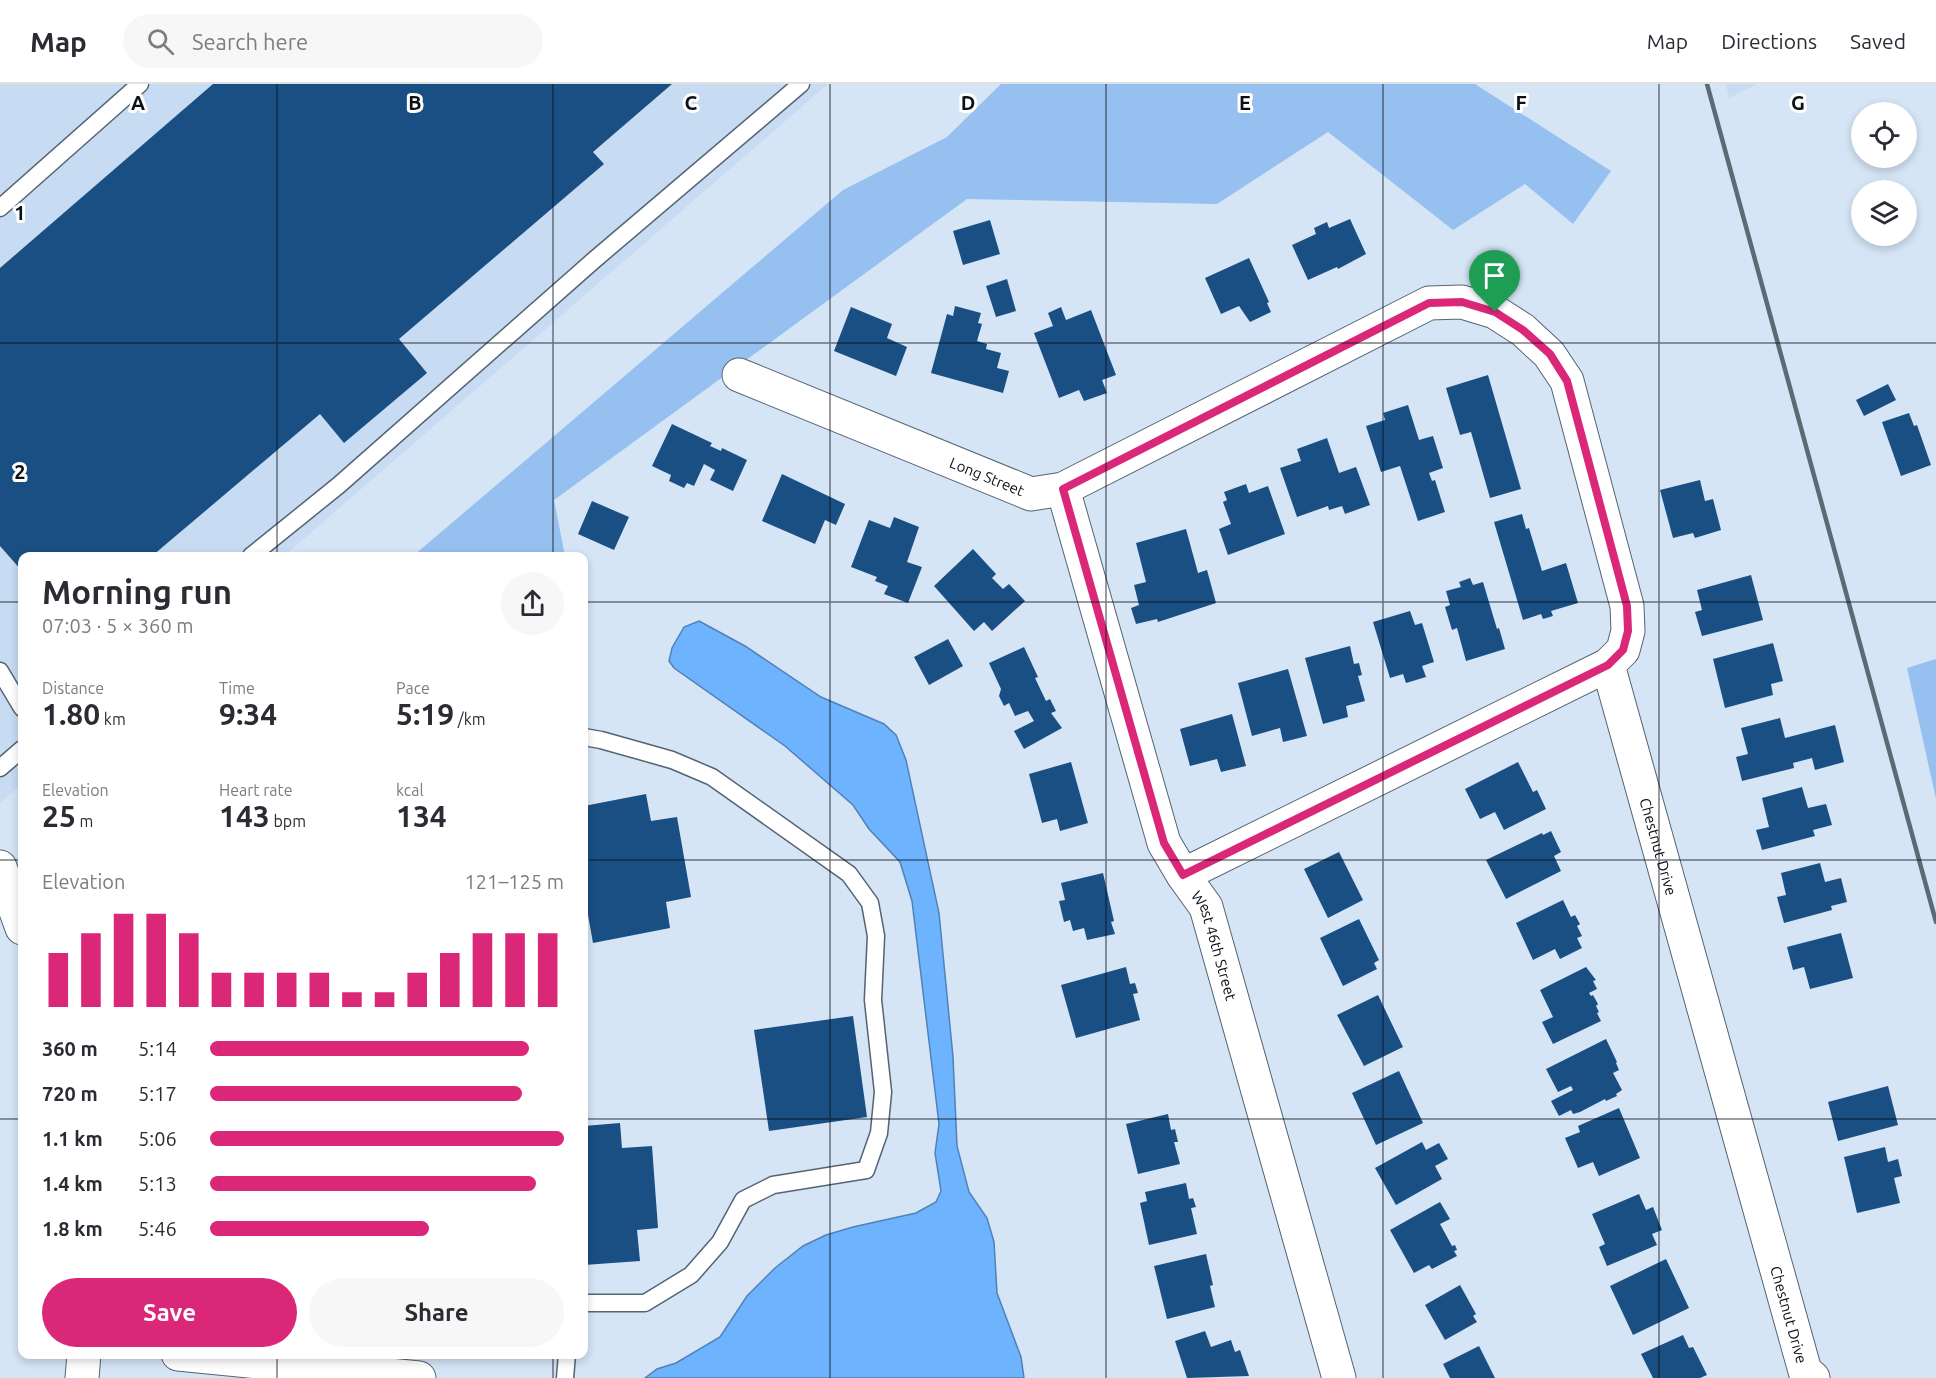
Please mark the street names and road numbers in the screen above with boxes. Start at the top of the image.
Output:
street label: Long Street [947,453,1027,499]
street label: Chestnut Drive [1637,796,1680,897]
street label: West 46th Street [1189,887,1240,1002]
street label: Chestnut Drive [1768,1264,1811,1365]

